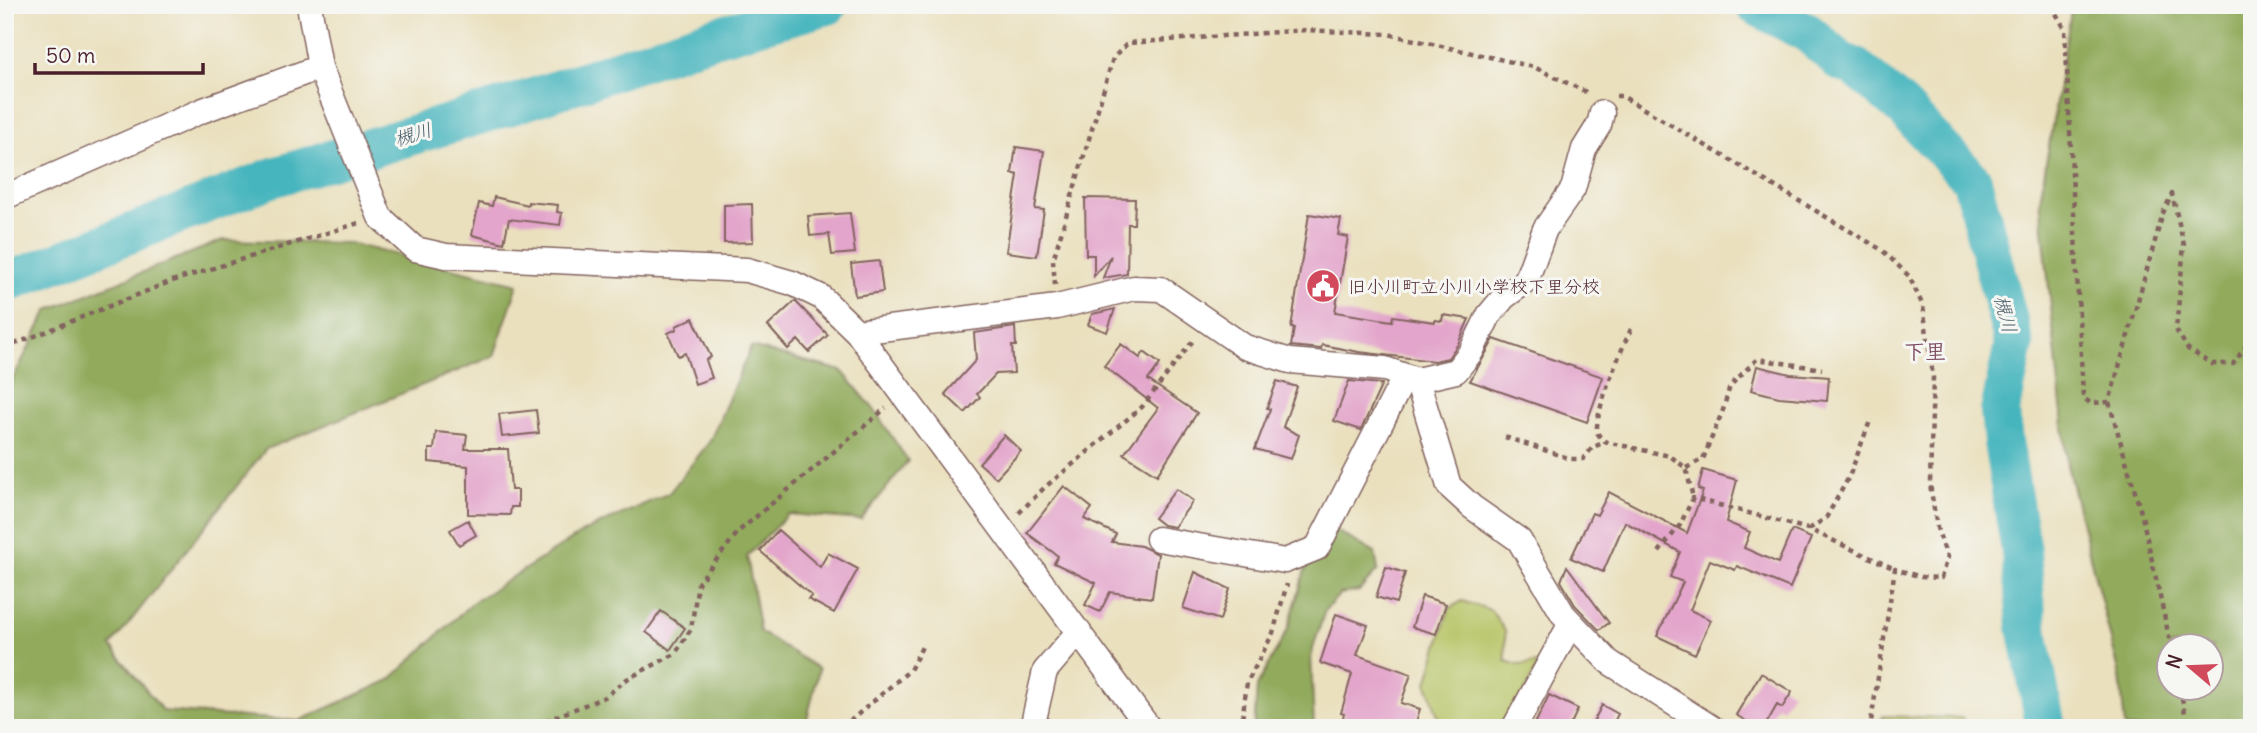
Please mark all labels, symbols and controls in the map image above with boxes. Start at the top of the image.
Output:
scale bar [35,32,203,76]
text: 50 m [46,42,95,69]
water label: 槻川 [391,117,435,151]
public building icon: 旧小川町立小川小学校下里分校 [1304,267,1342,305]
place label: 旧小川町立小川小学校下里分校 [1348,275,1600,298]
water label: 槻川 [1990,293,2022,335]
district label: 下里 [1904,338,1946,365]
north arrow [2156,632,2226,702]
text: N [2160,651,2187,672]

